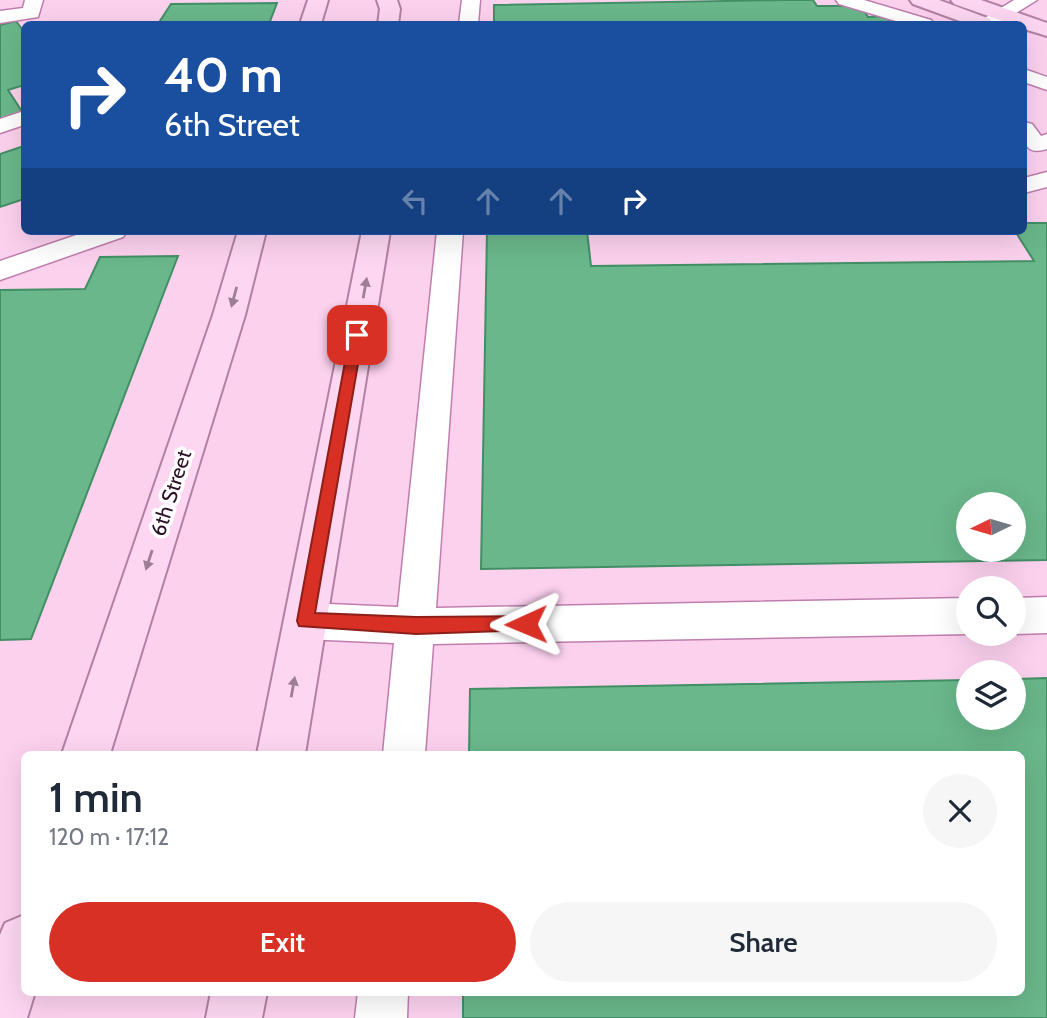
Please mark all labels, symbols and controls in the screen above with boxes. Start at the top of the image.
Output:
text: 40 m [164,45,283,104]
icon: right [49,49,140,140]
text: 6th Street [164,105,300,144]
icon: left [396,182,434,220]
icon: ahead [469,182,507,220]
icon: ahead [542,182,580,220]
icon: right [615,182,653,220]
one-way arrow [360,277,371,299]
one-way arrow [228,286,239,308]
pin [327,305,387,365]
icon: arrive [338,316,376,354]
street label: 6th Street [145,447,196,539]
north arrow [956,492,1026,562]
map controls [956,492,1026,730]
one-way arrow [143,550,154,571]
button: search [956,576,1026,646]
position arrow [489,587,563,661]
button: layers [956,660,1026,730]
one-way arrow [288,676,299,698]
text: 1 min [49,771,143,823]
button: close [923,774,997,848]
text: 120 m · 17:12 [49,823,169,851]
button: Exit [49,902,516,982]
button: Share [530,902,997,982]

